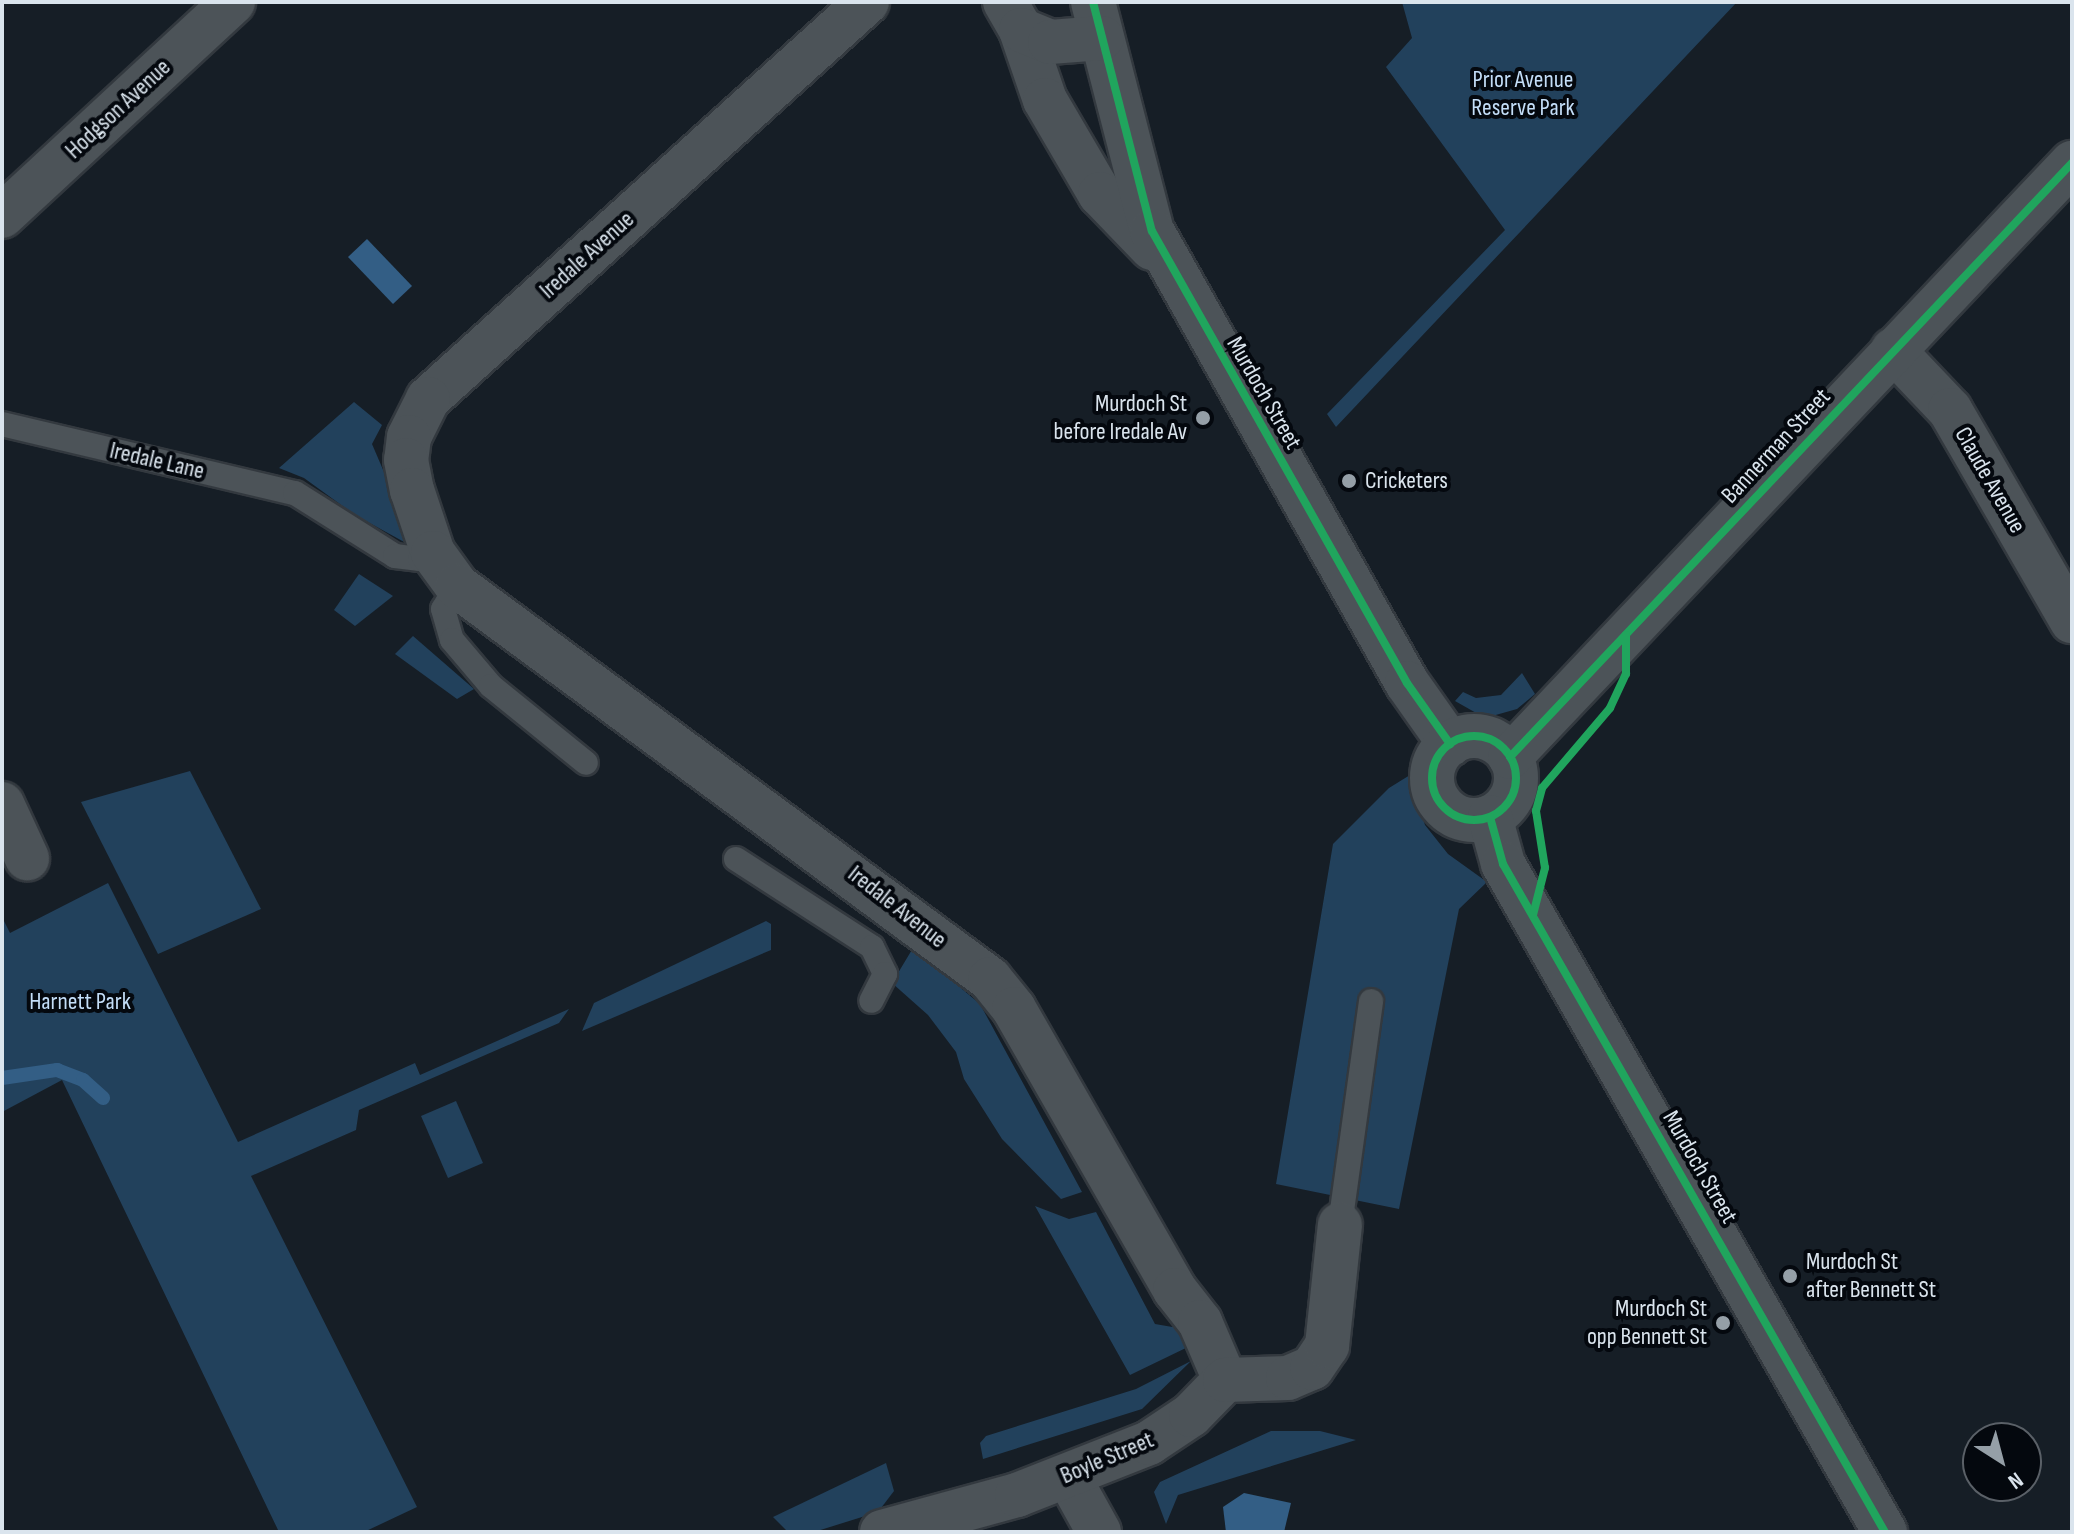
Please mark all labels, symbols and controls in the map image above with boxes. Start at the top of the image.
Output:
street label: Hodgson Avenue [60,53,176,165]
park label: Prior Avenue Reserve Park [1471,66,1575,122]
street label: Iredale Avenue [534,205,640,305]
street label: Murdoch Street [1220,332,1308,454]
street label: Bannerman Street [1716,383,1836,509]
place label: Murdoch St before Iredale Av [1054,390,1187,446]
marker: Murdoch St before Iredale Av [1194,409,1212,427]
street label: Claude Avenue [1948,422,2032,538]
street label: Iredale Lane [107,436,207,486]
place label: Cricketers [1365,467,1448,495]
marker: Cricketers [1340,472,1358,490]
street label: Iredale Avenue [842,860,952,954]
park label: Harnett Park [29,988,131,1016]
street label: Murdoch Street [1656,1106,1744,1228]
place label: Murdoch St after Bennett St [1806,1248,1936,1304]
marker: Murdoch St after Bennett St [1781,1267,1799,1285]
place label: Murdoch St opp Bennett St [1587,1295,1707,1351]
marker: Murdoch St opp Bennett St [1714,1314,1732,1332]
north arrow [1962,1422,2042,1502]
street label: Boyle Street [1056,1426,1158,1490]
text: N [2003,1466,2028,1495]

